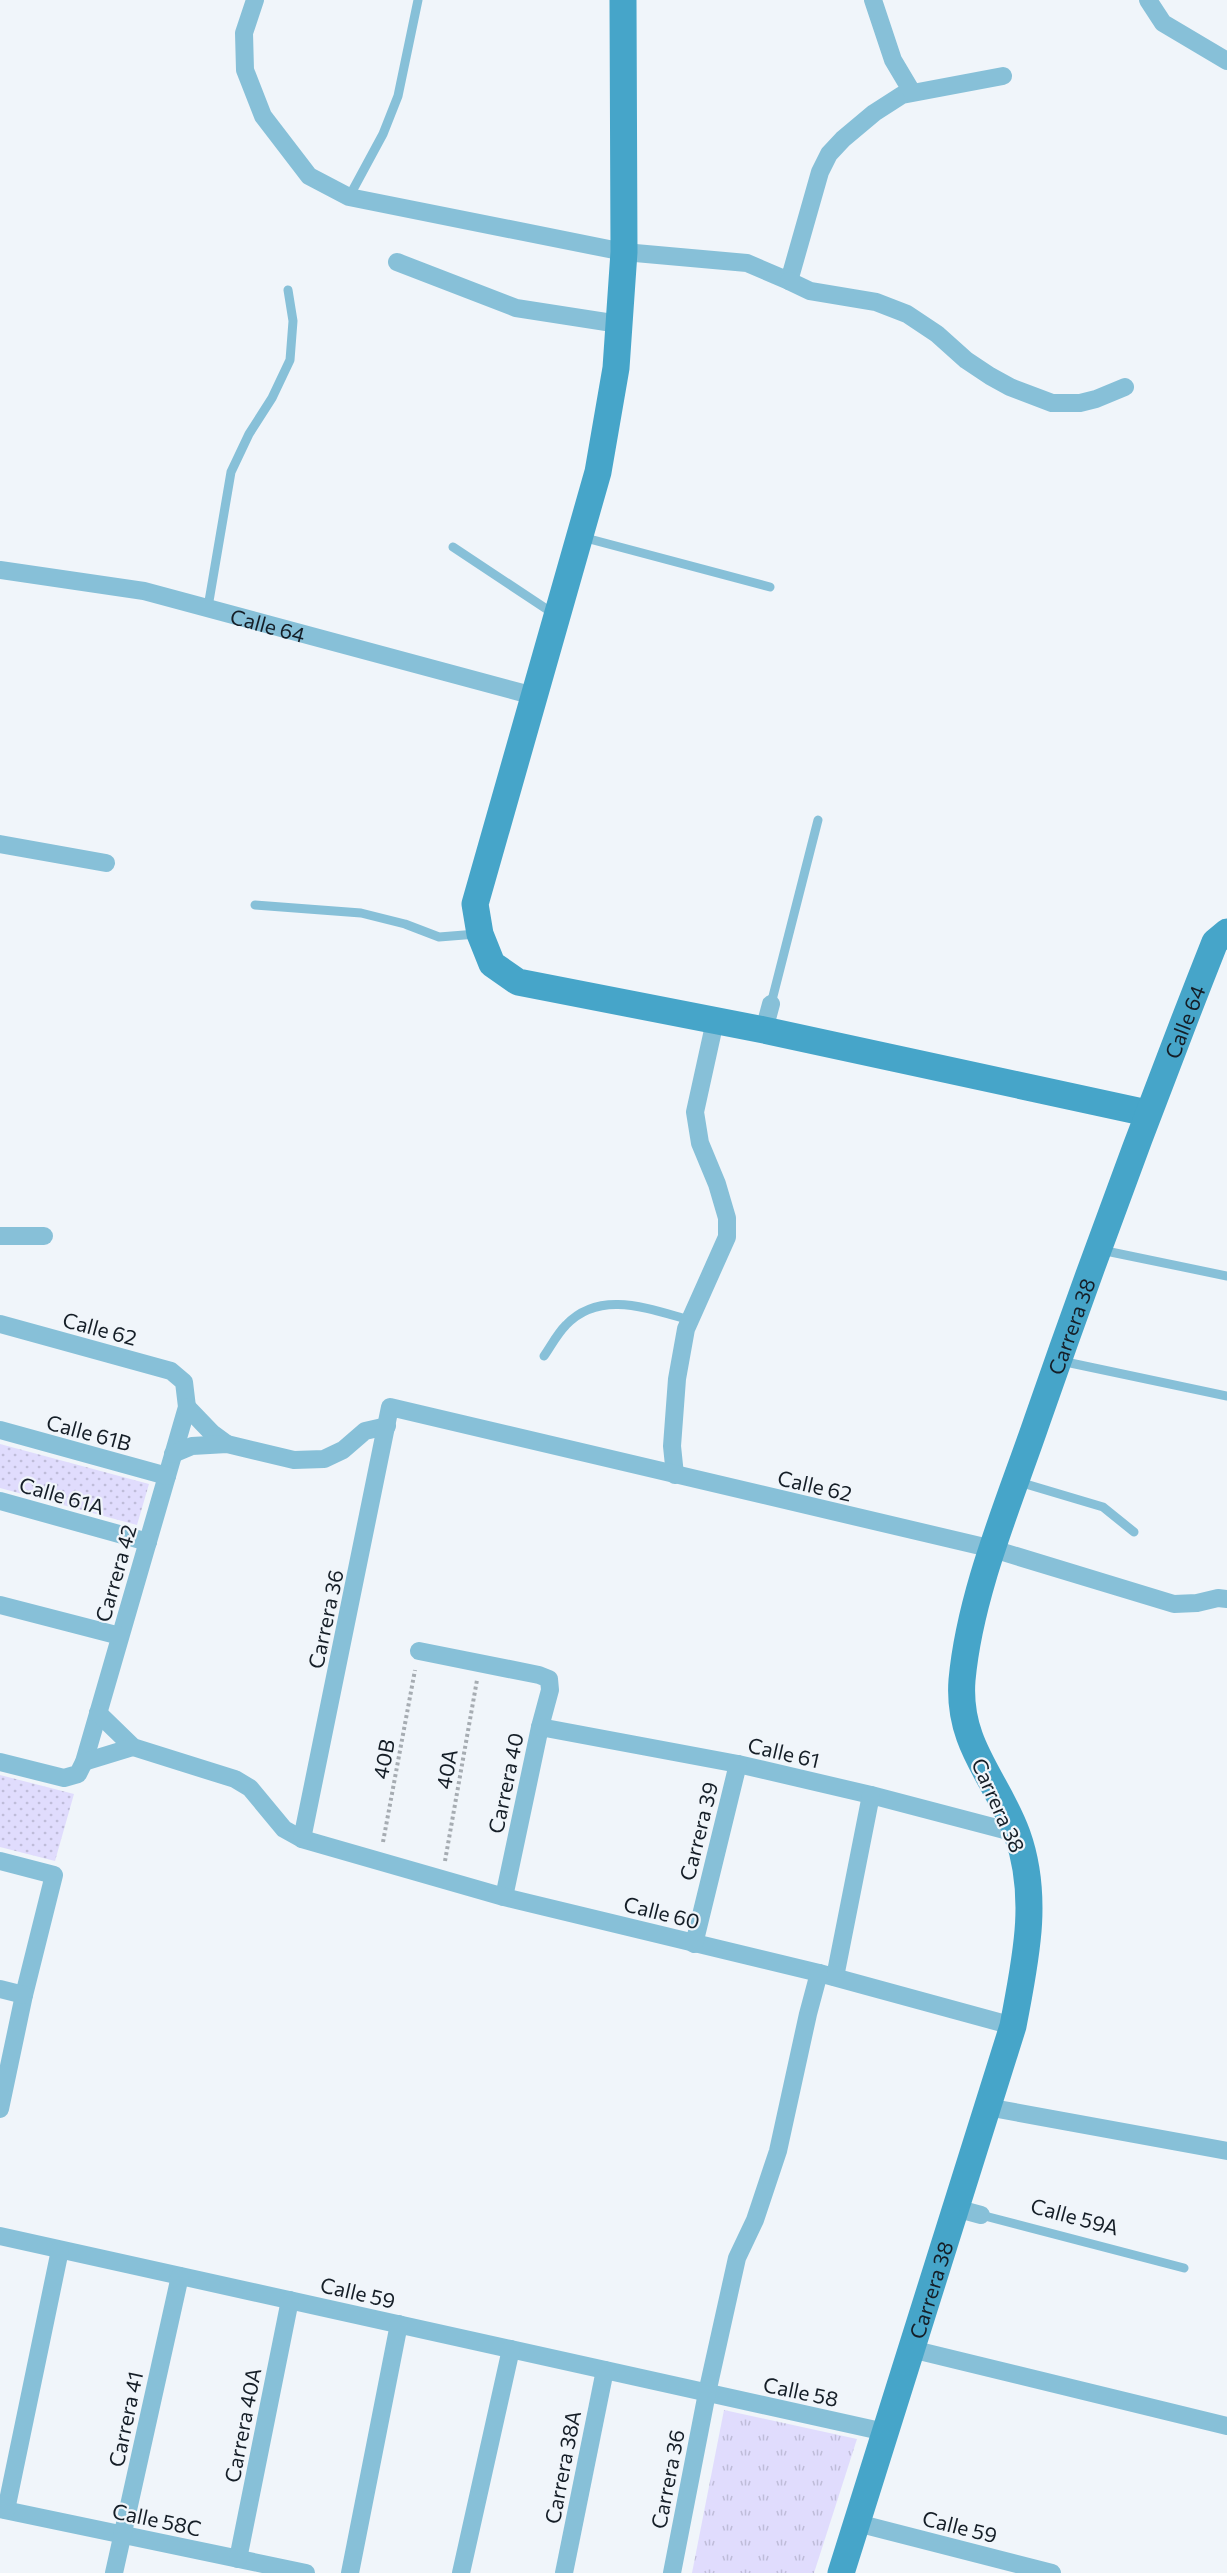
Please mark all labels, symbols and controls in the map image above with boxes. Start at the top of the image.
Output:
street label: Calle 64 [228,602,309,647]
street label: Calle 64 [1158,981,1210,1062]
street label: Carrera 38 [1042,1274,1099,1378]
street label: Calle 62 [60,1306,140,1350]
street label: Calle 61B [44,1409,134,1455]
street label: Calle 62 [775,1464,855,1506]
street label: Calle 61A [17,1471,107,1519]
street label: Carrera 42 [89,1521,141,1625]
street label: Carrera 36 [302,1567,348,1671]
street label: Carrera 40 [482,1730,528,1836]
street label: Calle 61 [746,1732,822,1772]
street label: 40B [367,1737,399,1781]
street label: 40A [430,1747,462,1791]
street label: Carrera 38 [967,1754,1031,1856]
street label: Carrera 39 [674,1779,722,1883]
street label: Calle 60 [621,1890,703,1934]
street label: Calle 59A [1028,2192,1122,2240]
street label: Carrera 38 [903,2238,957,2342]
street label: Calle 59 [318,2271,398,2313]
street label: Carrera 40A [219,2365,265,2485]
street label: Carrera 41 [103,2369,147,2469]
street label: Calle 58 [761,2371,841,2411]
street label: Carrera 38A [539,2408,585,2526]
street label: Carrera 36 [645,2427,689,2531]
street label: Calle 58C [110,2497,204,2541]
street label: Calle 59 [920,2505,1000,2547]

